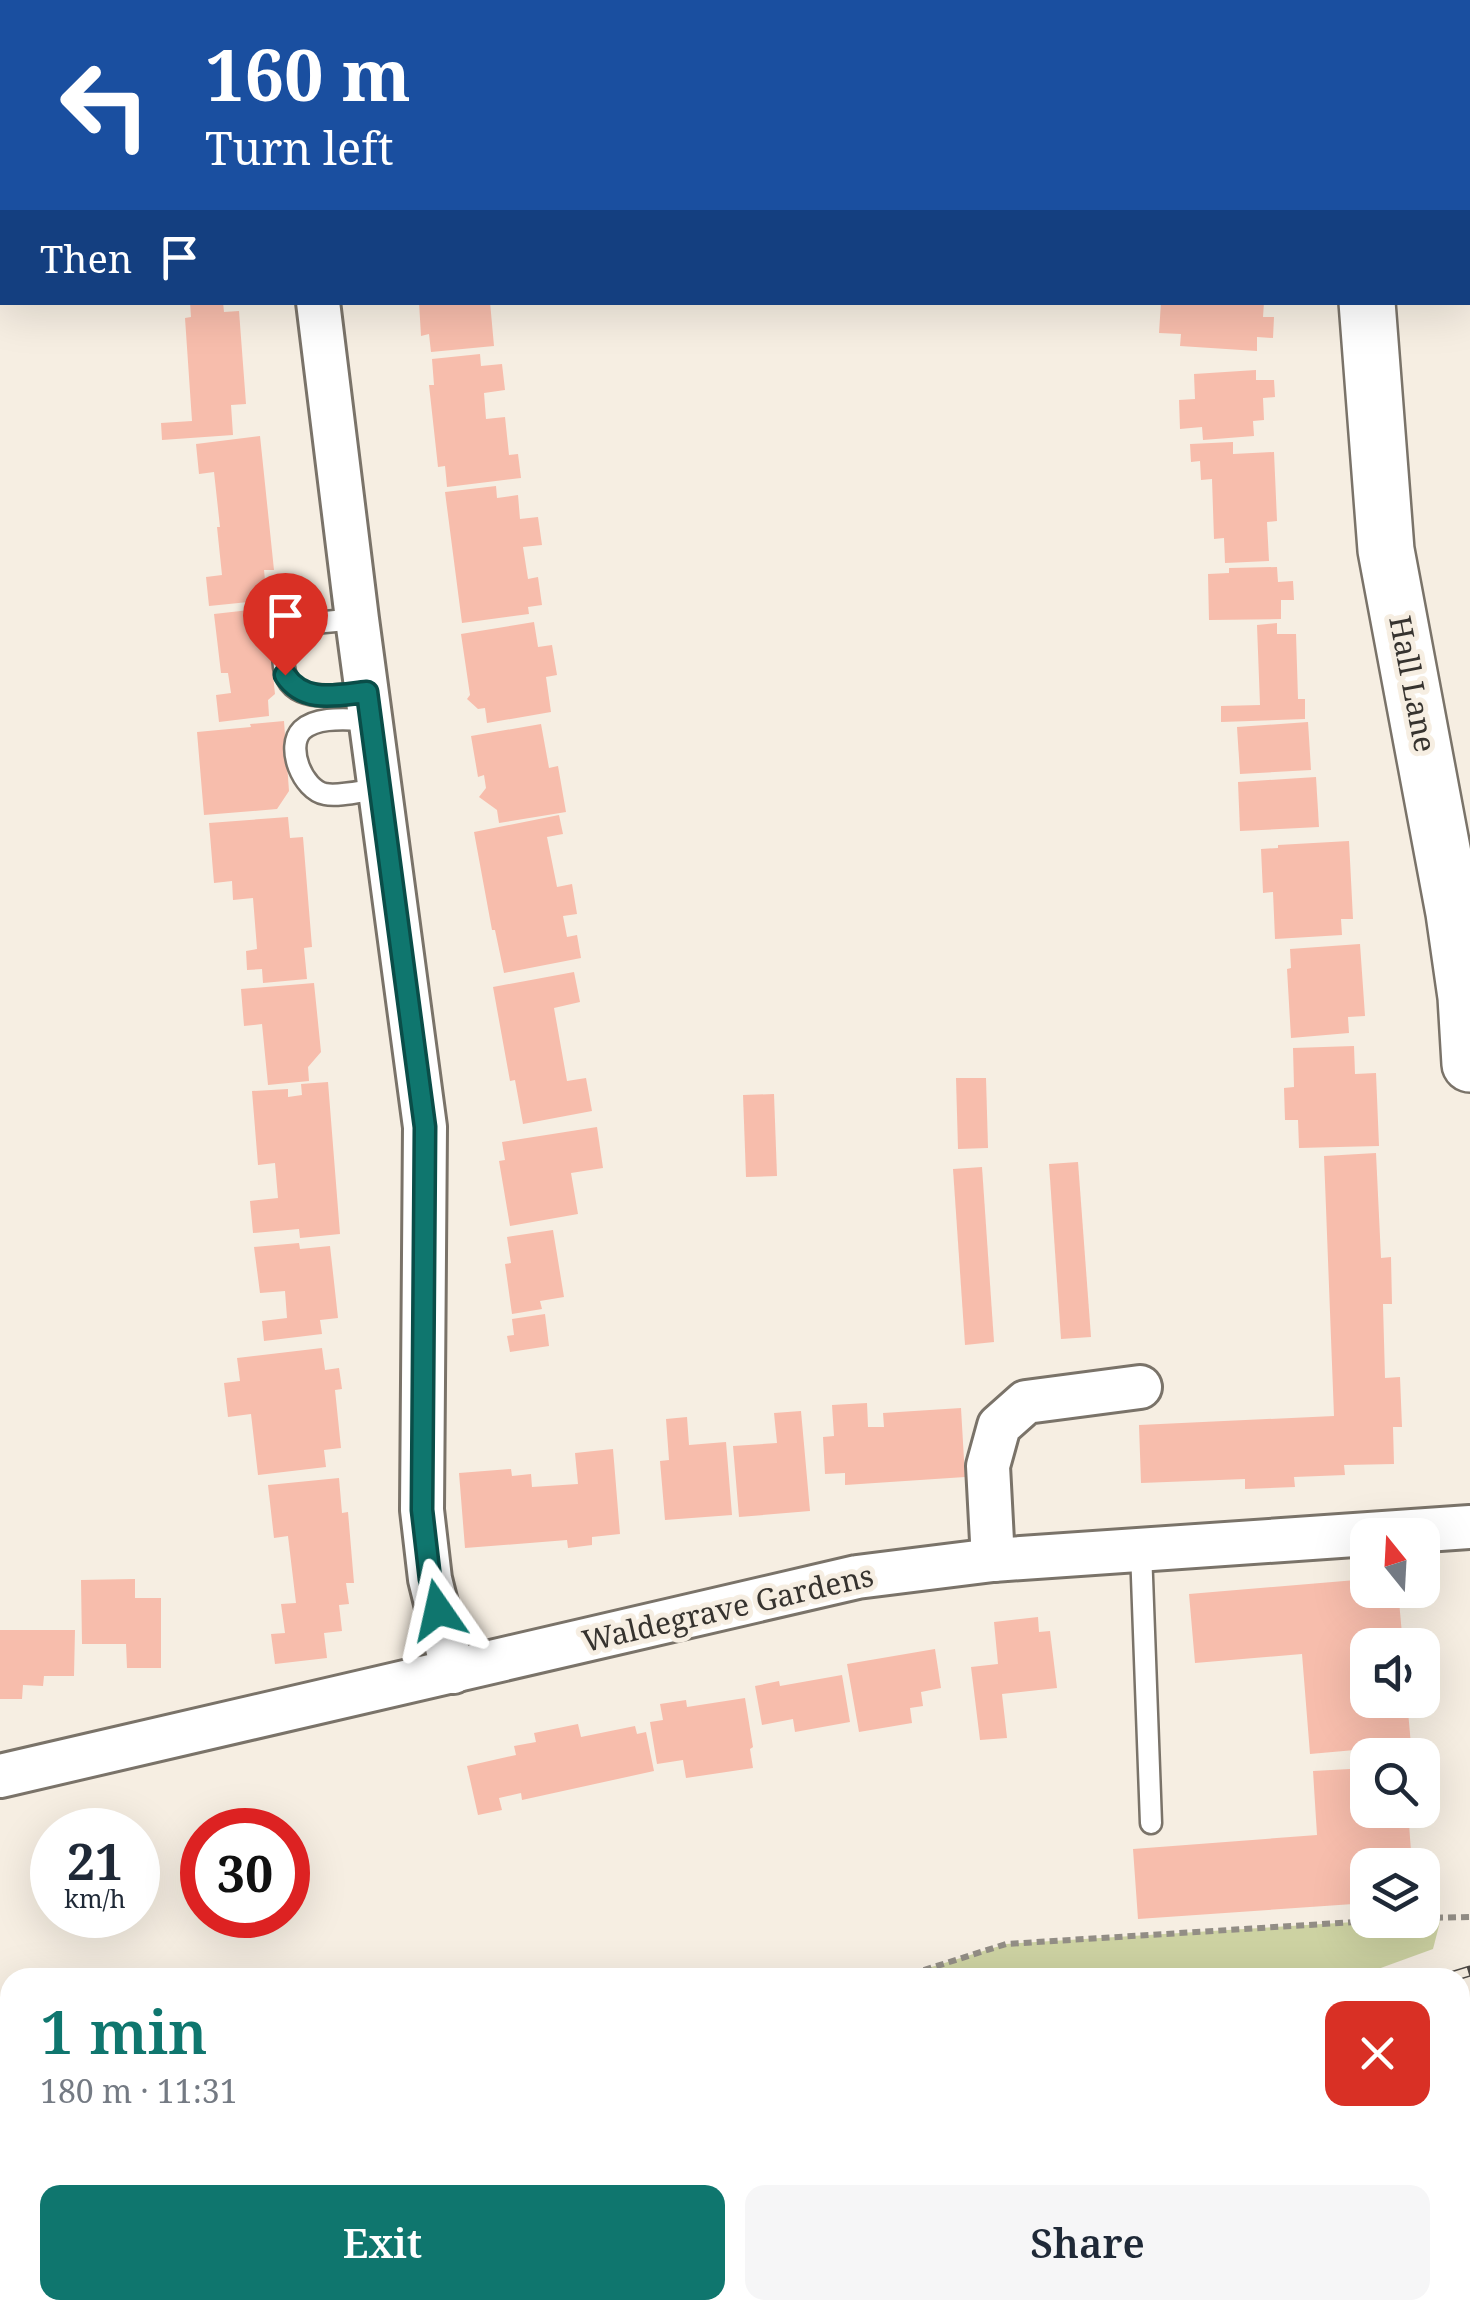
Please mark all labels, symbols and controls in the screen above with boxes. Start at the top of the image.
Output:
text: 160 m [205,26,411,122]
icon: left [40,40,170,170]
text: Turn left [205,117,394,178]
icon: arrive [152,230,207,285]
text: Then [40,232,132,284]
pin [243,573,328,676]
icon: arrive [258,588,313,643]
street label: Hall Lane [1380,612,1447,755]
north arrow [1350,1518,1440,1608]
map controls [1350,1518,1440,1938]
street label: Waldegrave Gardens [578,1554,877,1661]
position arrow [386,1558,490,1662]
button: sound [1350,1628,1440,1718]
button: search [1350,1738,1440,1828]
speed limit sign: 30 [180,1808,310,1938]
text: 21 [67,1827,123,1895]
button: layers [1350,1848,1440,1938]
text: km/h [64,1881,126,1915]
text: 1 min [40,1990,208,2072]
button: close [1325,2001,1430,2106]
text: 180 m · 11:31 [40,2069,238,2112]
button: Exit [40,2185,725,2300]
button: Share [745,2185,1430,2300]

